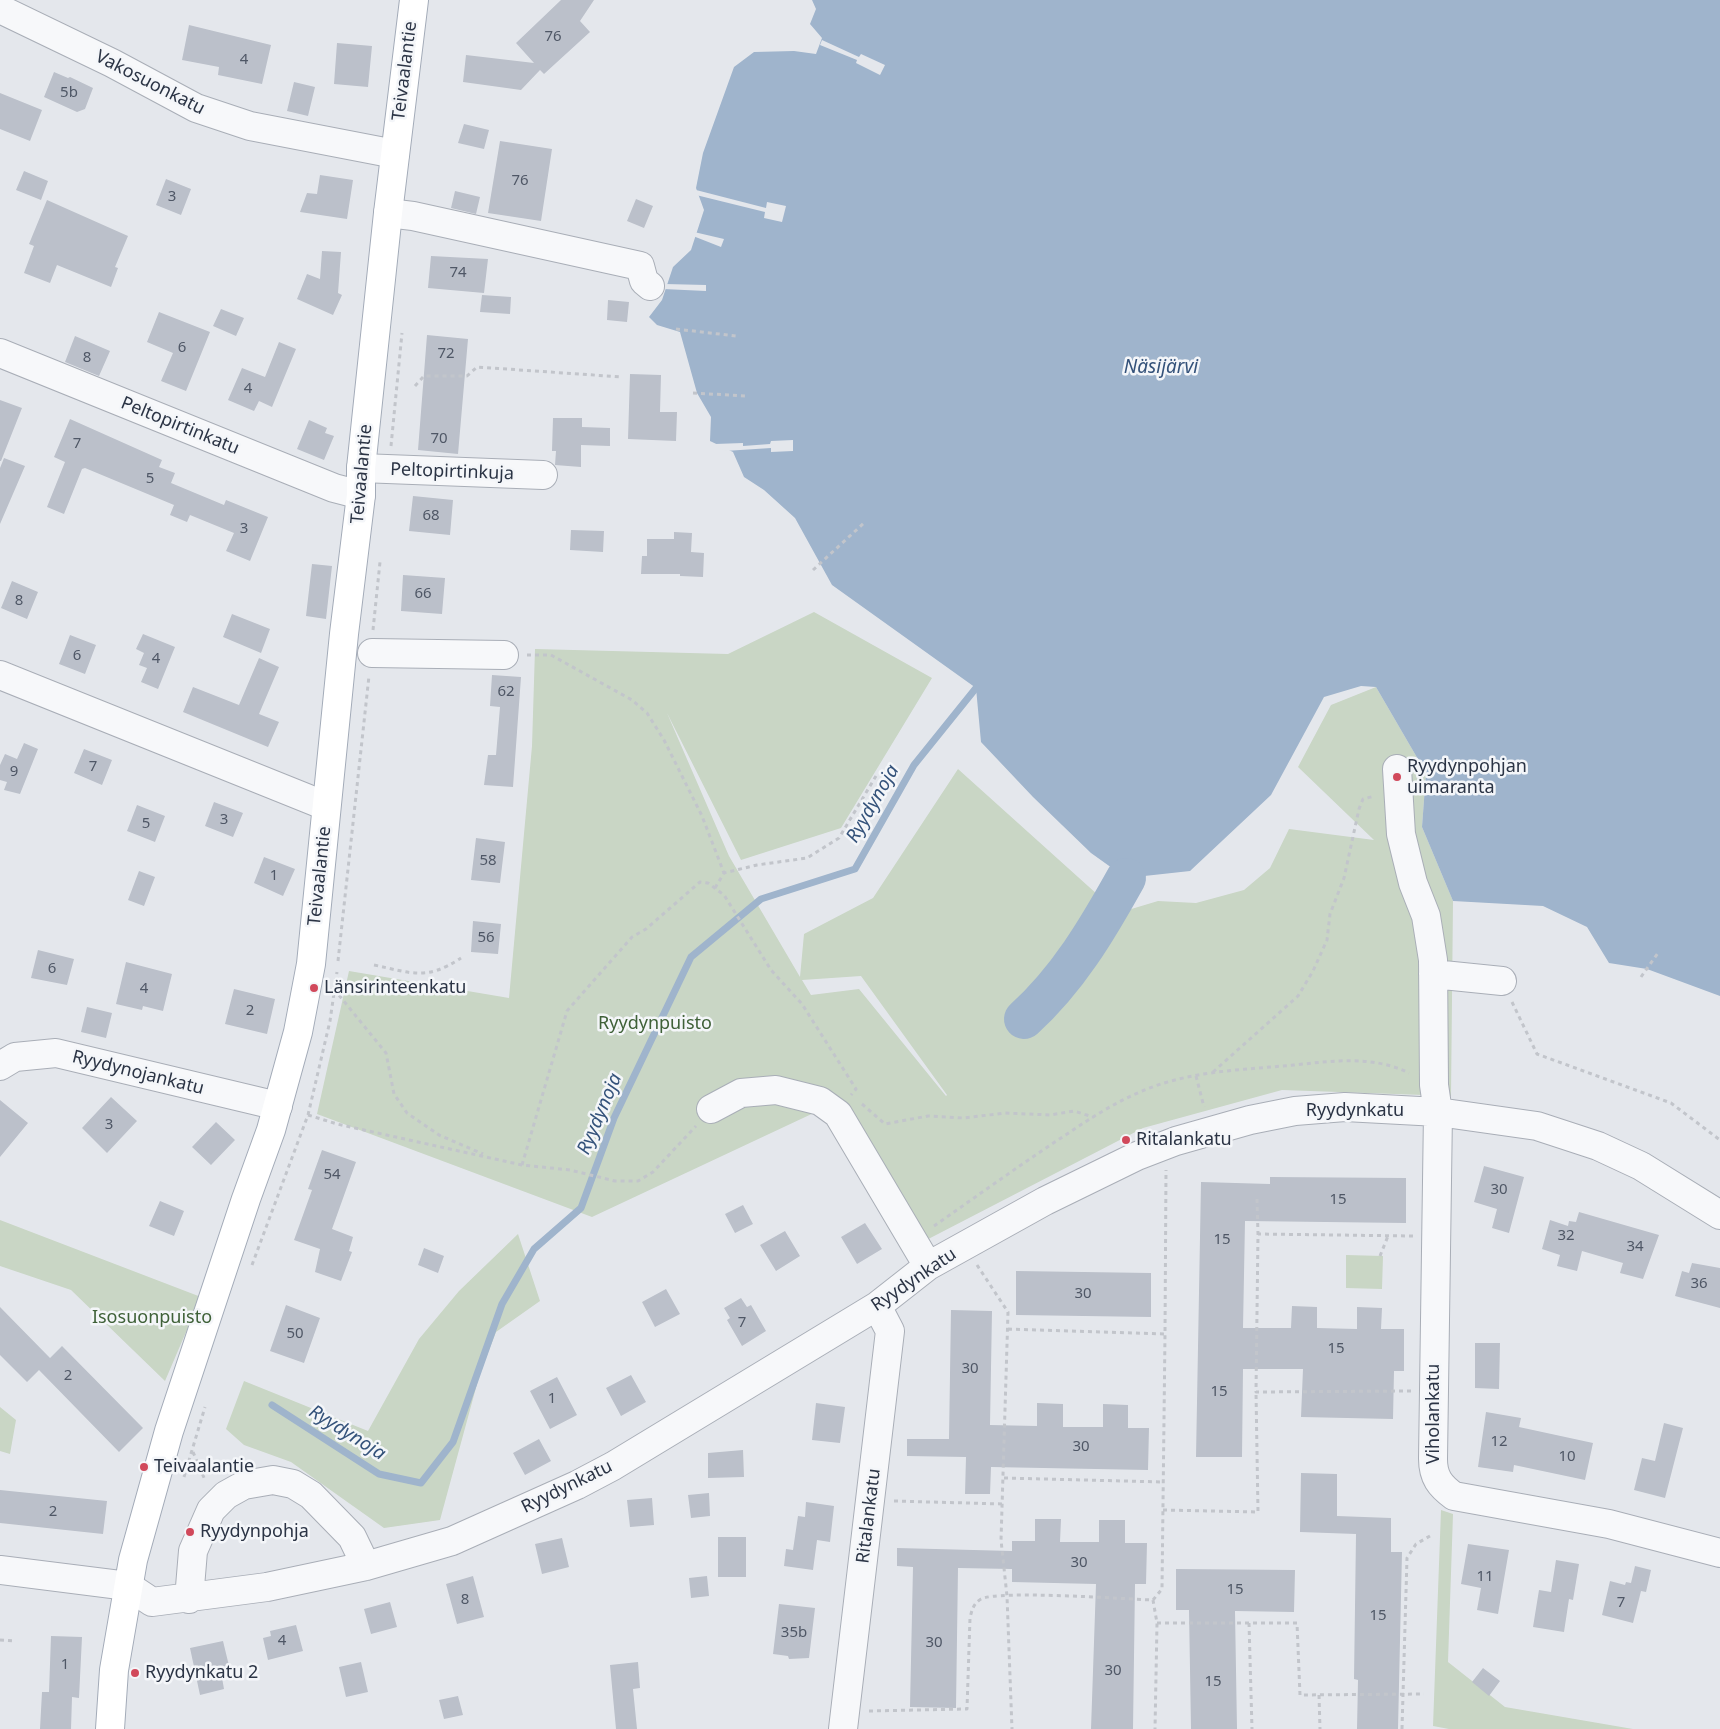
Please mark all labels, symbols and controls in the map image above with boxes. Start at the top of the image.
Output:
street label: Teivaalantie [388,20,422,122]
house number: 76 [544,28,562,46]
street label: Vakosuonkatu [92,46,208,120]
house number: 4 [240,51,248,69]
house number: 5b [60,84,78,102]
house number: 76 [511,172,529,190]
house number: 3 [168,188,176,206]
house number: 74 [449,264,467,282]
house number: 6 [178,339,186,357]
house number: 72 [437,345,455,363]
house number: 8 [83,349,91,367]
water label: Näsijärvi [1124,357,1198,379]
house number: 4 [244,380,252,398]
street label: Peltopirtinkatu [118,392,242,460]
street label: Teivaalantie [347,423,377,525]
house number: 70 [430,430,448,448]
house number: 7 [73,435,81,453]
street label: Peltopirtinkuja [390,459,514,485]
house number: 5 [146,470,154,488]
house number: 68 [422,507,440,525]
house number: 3 [240,520,248,538]
house number: 66 [414,585,432,603]
house number: 8 [15,592,23,610]
house number: 6 [73,647,81,665]
house number: 4 [152,650,160,668]
house number: 62 [497,683,515,701]
place label: Ryydynpohjan uimaranta [1407,756,1527,799]
house number: 7 [89,758,97,776]
water label: Ryydynoja [842,761,904,847]
house number: 9 [10,763,18,781]
marker: Ryydynpohjan uimaranta [1391,771,1403,783]
house number: 3 [220,811,228,829]
house number: 5 [142,815,150,833]
street label: Teivaalantie [304,825,336,927]
house number: 58 [479,852,497,870]
house number: 1 [270,867,278,885]
house number: 56 [477,929,495,947]
house number: 6 [48,960,56,978]
place label: Länsirinteenkatu [324,977,466,999]
house number: 4 [140,980,148,998]
marker: Länsirinteenkatu [308,982,320,994]
house number: 2 [246,1002,254,1020]
park label: Ryydynpuisto [598,1013,712,1035]
street label: Ryydynojankatu [70,1046,206,1100]
water label: Ryydynoja [573,1070,627,1158]
street label: Ryydynkatu [1306,1100,1404,1122]
house number: 3 [105,1116,113,1134]
place label: Ritalankatu [1136,1129,1232,1151]
marker: Ritalankatu [1120,1134,1132,1146]
house number: 54 [323,1166,341,1184]
house number: 30 [1490,1181,1508,1199]
house number: 15 [1329,1191,1347,1209]
house number: 32 [1557,1227,1575,1245]
house number: 15 [1213,1231,1231,1249]
house number: 34 [1626,1238,1644,1256]
street label: Ryydynkatu [867,1244,961,1316]
house number: 36 [1690,1275,1708,1293]
house number: 30 [1074,1285,1092,1303]
park label: Isosuonpuisto [92,1307,212,1329]
house number: 7 [738,1314,746,1332]
house number: 50 [286,1325,304,1343]
house number: 15 [1327,1340,1345,1358]
house number: 30 [961,1360,979,1378]
street label: Viholankatu [1423,1364,1445,1464]
house number: 2 [64,1367,72,1385]
house number: 15 [1210,1383,1228,1401]
house number: 1 [548,1390,556,1408]
water label: Ryydynoja [305,1401,389,1465]
house number: 12 [1490,1433,1508,1451]
house number: 30 [1072,1438,1090,1456]
house number: 10 [1558,1448,1576,1466]
place label: Teivaalantie [154,1456,254,1478]
street label: Ryydynkatu [518,1456,616,1518]
marker: Teivaalantie [138,1461,150,1473]
street label: Ritalankatu [852,1467,886,1565]
house number: 2 [49,1503,57,1521]
place label: Ryydynpohja [200,1521,309,1543]
marker: Ryydynpohja [184,1526,196,1538]
house number: 30 [1070,1554,1088,1572]
house number: 11 [1476,1568,1494,1586]
house number: 15 [1226,1581,1244,1599]
house number: 8 [461,1591,469,1609]
house number: 7 [1617,1594,1625,1612]
house number: 15 [1369,1607,1387,1625]
house number: 35b [781,1624,807,1642]
house number: 4 [278,1632,286,1650]
house number: 30 [925,1634,943,1652]
house number: 1 [61,1656,69,1674]
place label: Ryydynkatu 2 [145,1662,258,1684]
house number: 30 [1104,1662,1122,1680]
marker: Ryydynkatu 2 [129,1667,141,1679]
house number: 15 [1204,1673,1222,1691]

